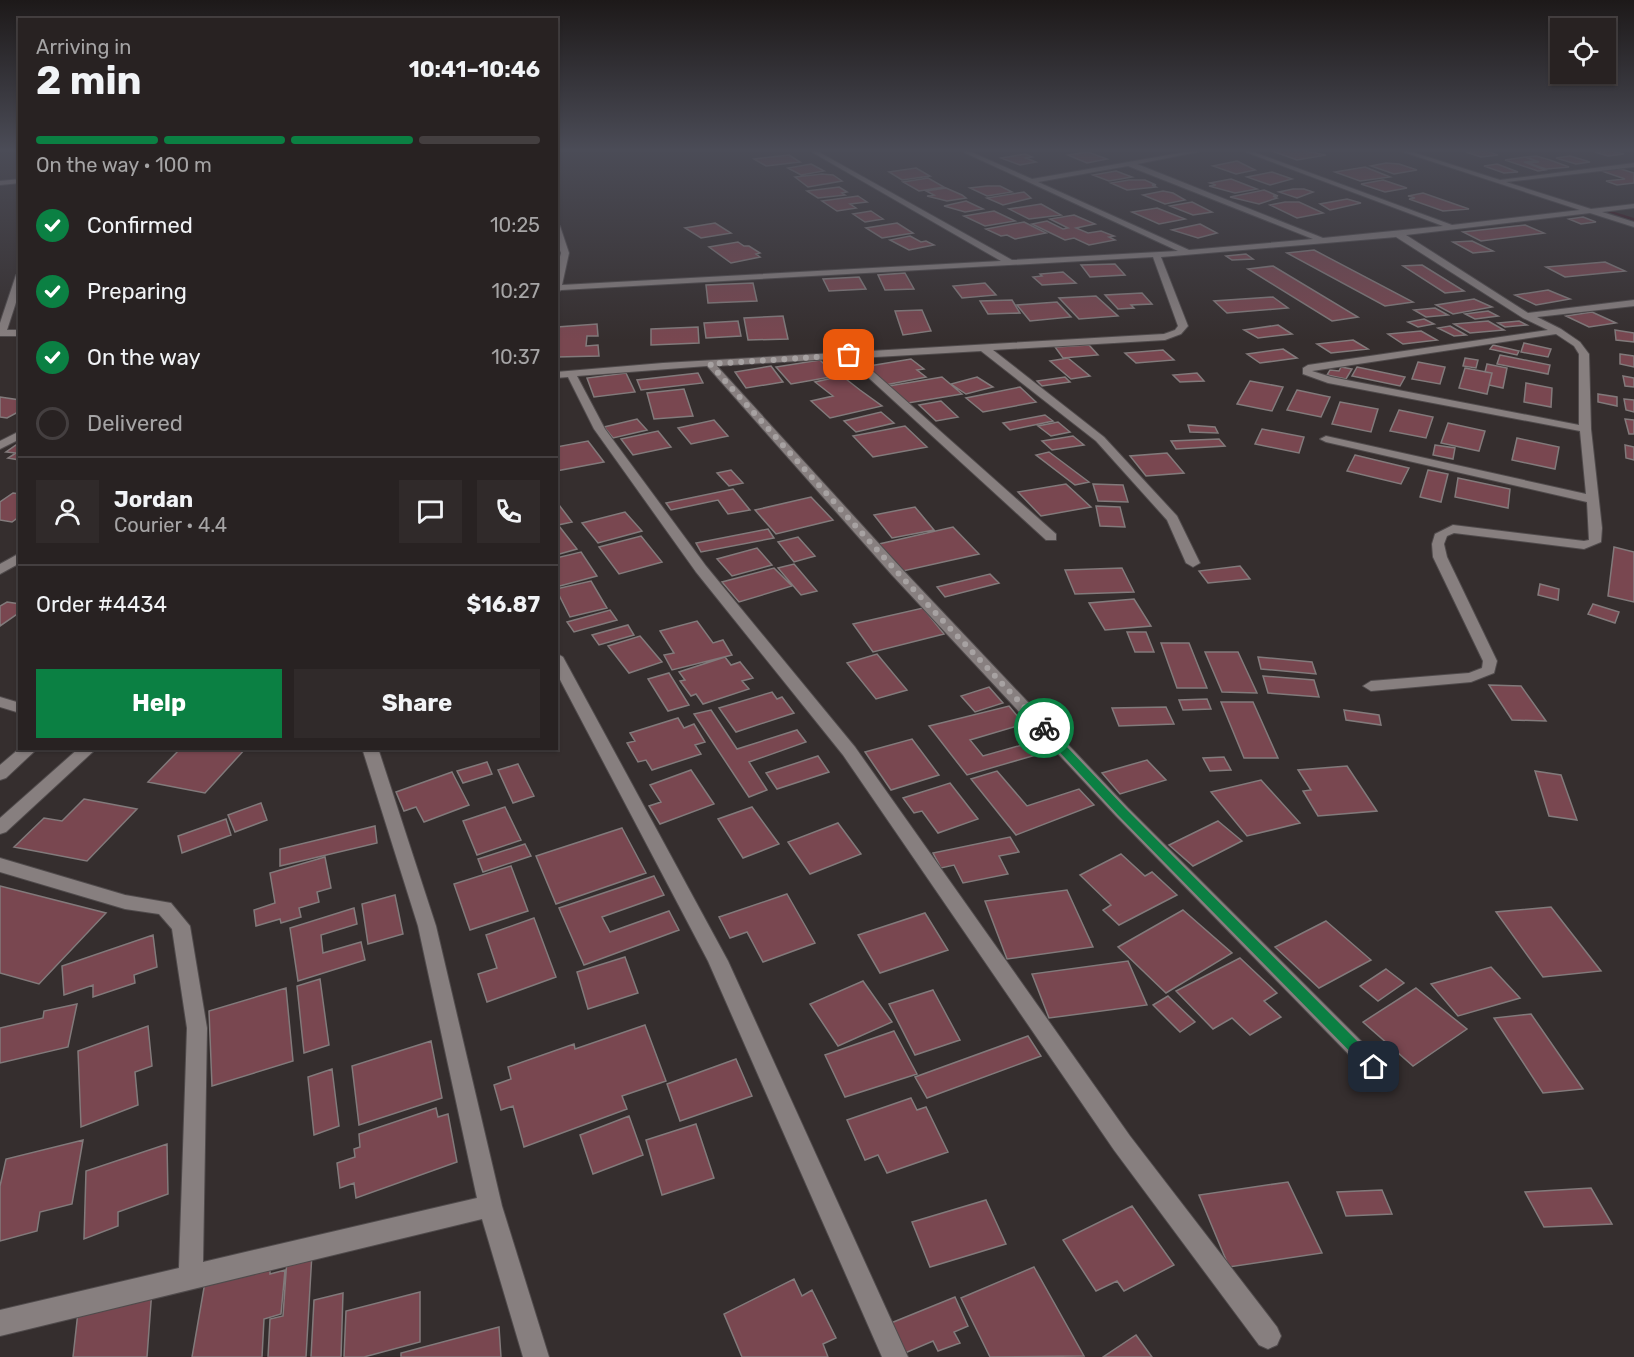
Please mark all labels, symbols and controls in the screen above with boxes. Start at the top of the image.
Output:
map controls [1550,18,1616,84]
button: locate [1550,18,1616,84]
text: Arriving in [36,35,131,59]
text: 10:41–10:46 [409,56,540,83]
text: 2 min [36,58,142,104]
text: On the way · 100 m [36,153,212,177]
icon: check [36,209,69,242]
text: Confirmed [87,212,193,239]
text: 10:25 [490,213,540,237]
icon: check [36,275,69,308]
text: Preparing [87,278,187,305]
text: 10:27 [492,279,540,303]
pin [823,329,874,380]
icon: bag [832,338,865,371]
icon: check [36,341,69,374]
text: On the way [87,344,201,371]
text: 10:37 [491,345,540,369]
text: Delivered [87,410,183,437]
button: person [36,480,99,543]
button: chat [399,480,462,543]
button: phone [477,480,540,543]
text: Jordan [114,486,193,513]
text: Courier · 4.4 [114,513,227,537]
text: Order #4434 [36,591,167,618]
text: $16.87 [466,591,540,618]
button: Help [36,669,282,738]
button: Share [294,669,540,738]
courier [1014,698,1074,758]
icon: bike [1028,712,1061,745]
pin [1348,1041,1399,1092]
icon: home [1357,1050,1390,1083]

